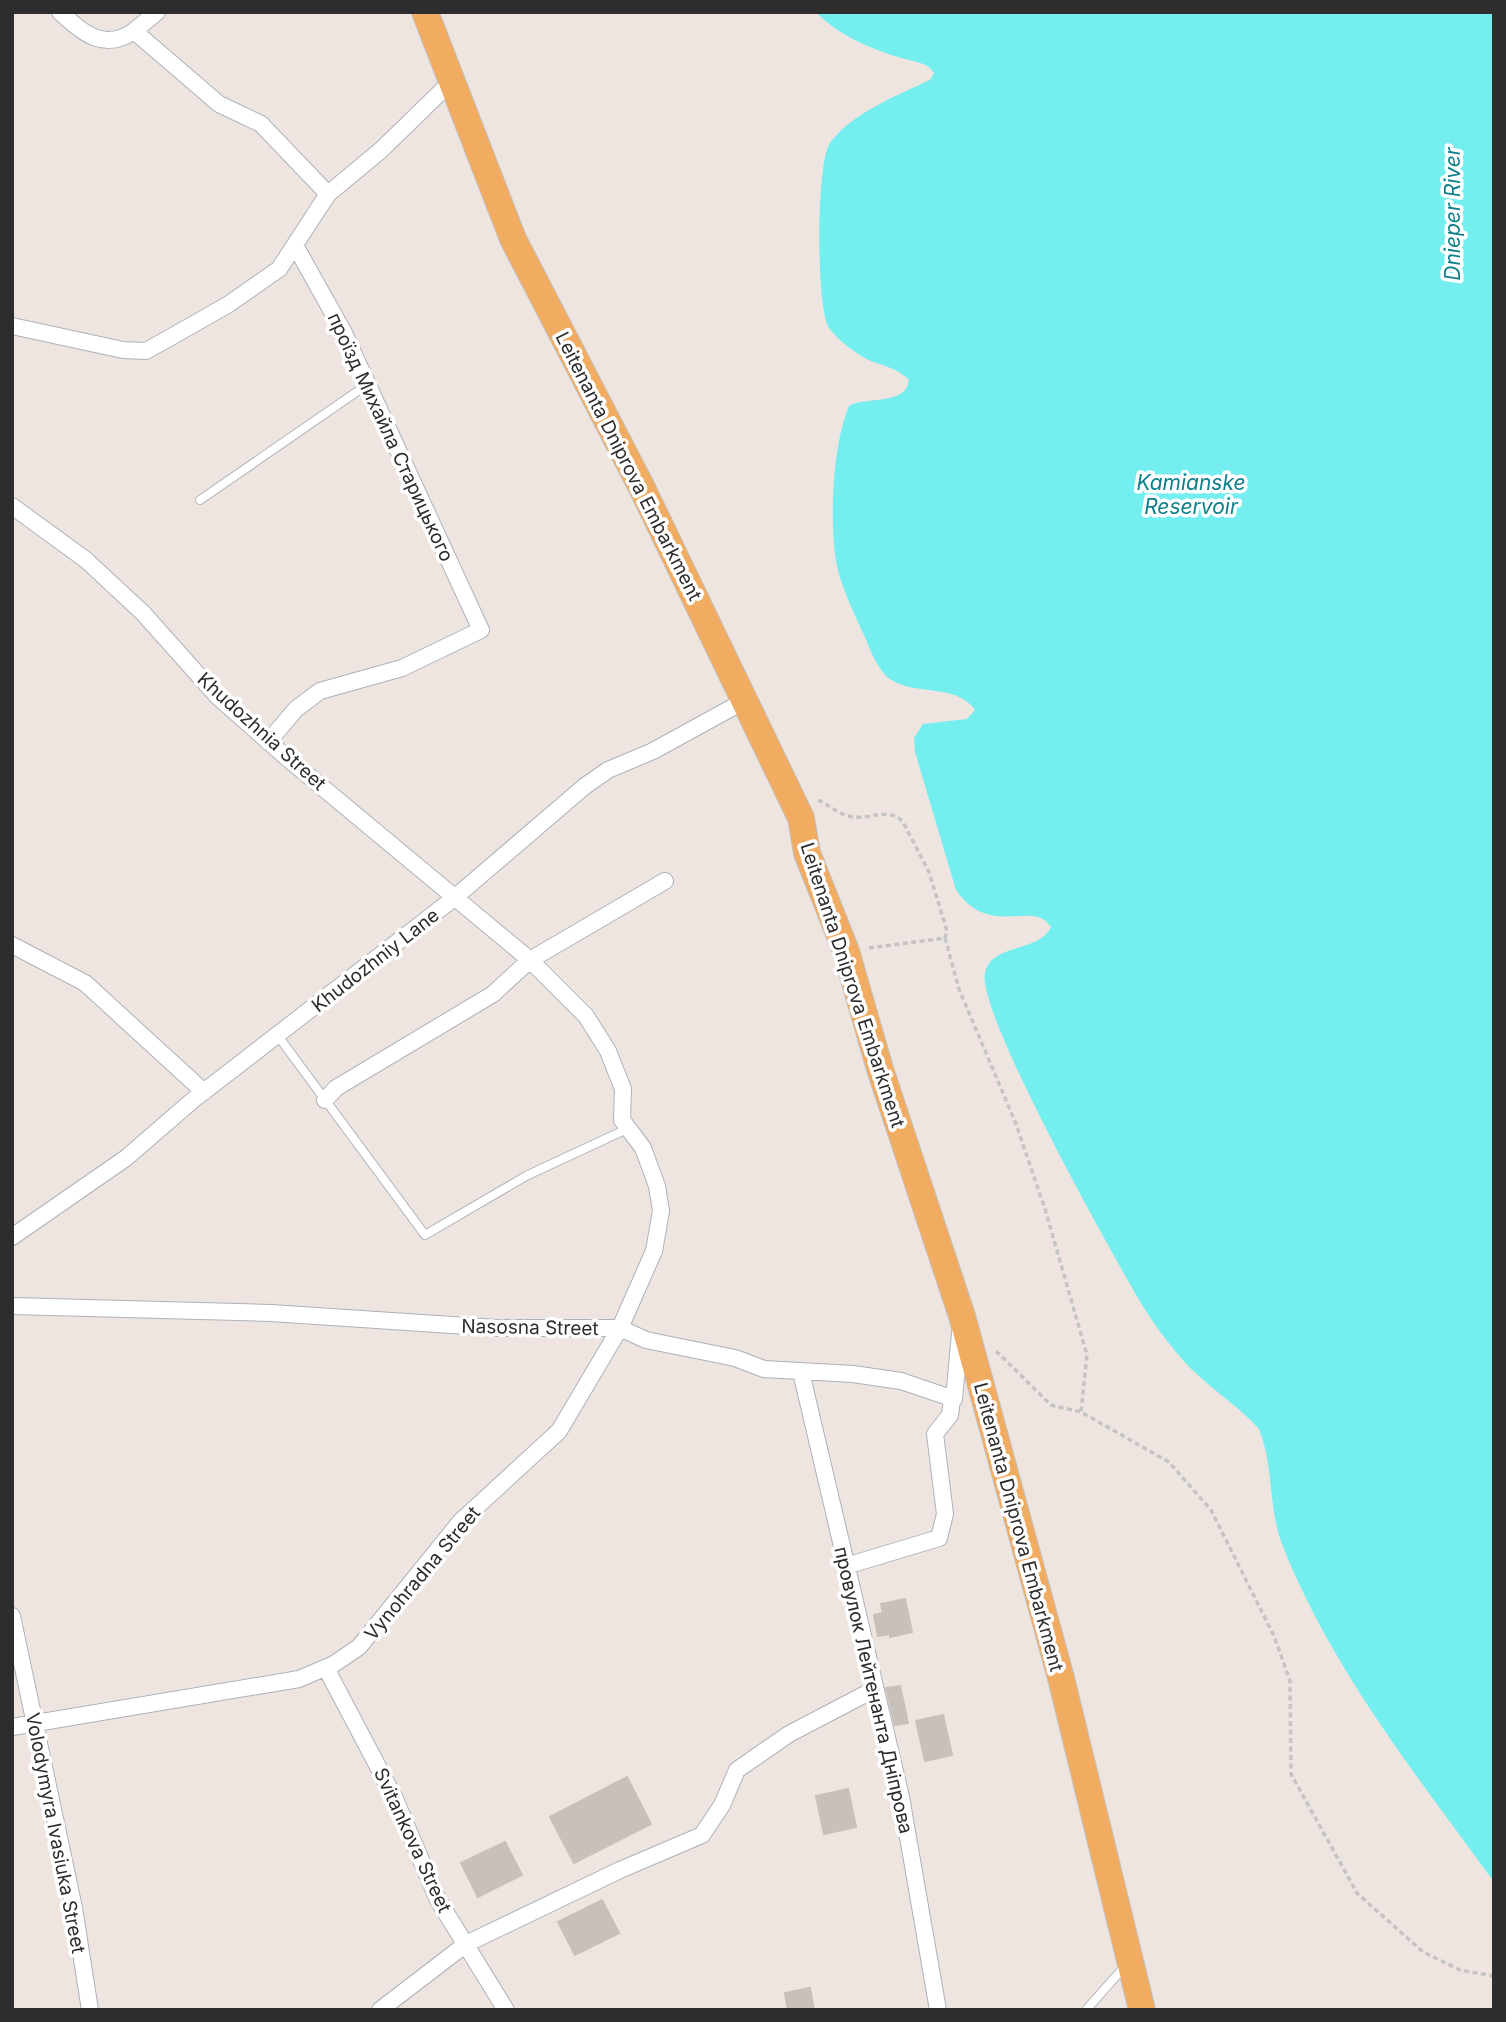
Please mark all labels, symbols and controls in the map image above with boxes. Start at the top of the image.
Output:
water label: Dnieper River [1440,146,1465,281]
street label: проїзд Михайла Старицького [323,309,458,565]
street label: Leitenanta Dniprova Embarkment [551,328,706,604]
water label: Kamianske Reservoir [1136,470,1246,519]
street label: Khudozhnia Street [193,668,331,795]
street label: Leitenanta Dniprova Embarkment [796,840,910,1131]
street label: Khudozhniy Lane [307,904,444,1017]
street label: Nasosna Street [461,1315,599,1340]
street label: Leitenanta Dniprova Embarkment [969,1380,1068,1674]
street label: Vynohradna Street [360,1502,485,1645]
street label: провулок Лейтенанта Дніпрова [829,1544,918,1836]
street label: Volodymyra Ivasiuka Street [21,1711,90,1955]
street label: Svitankova Street [369,1764,456,1916]

